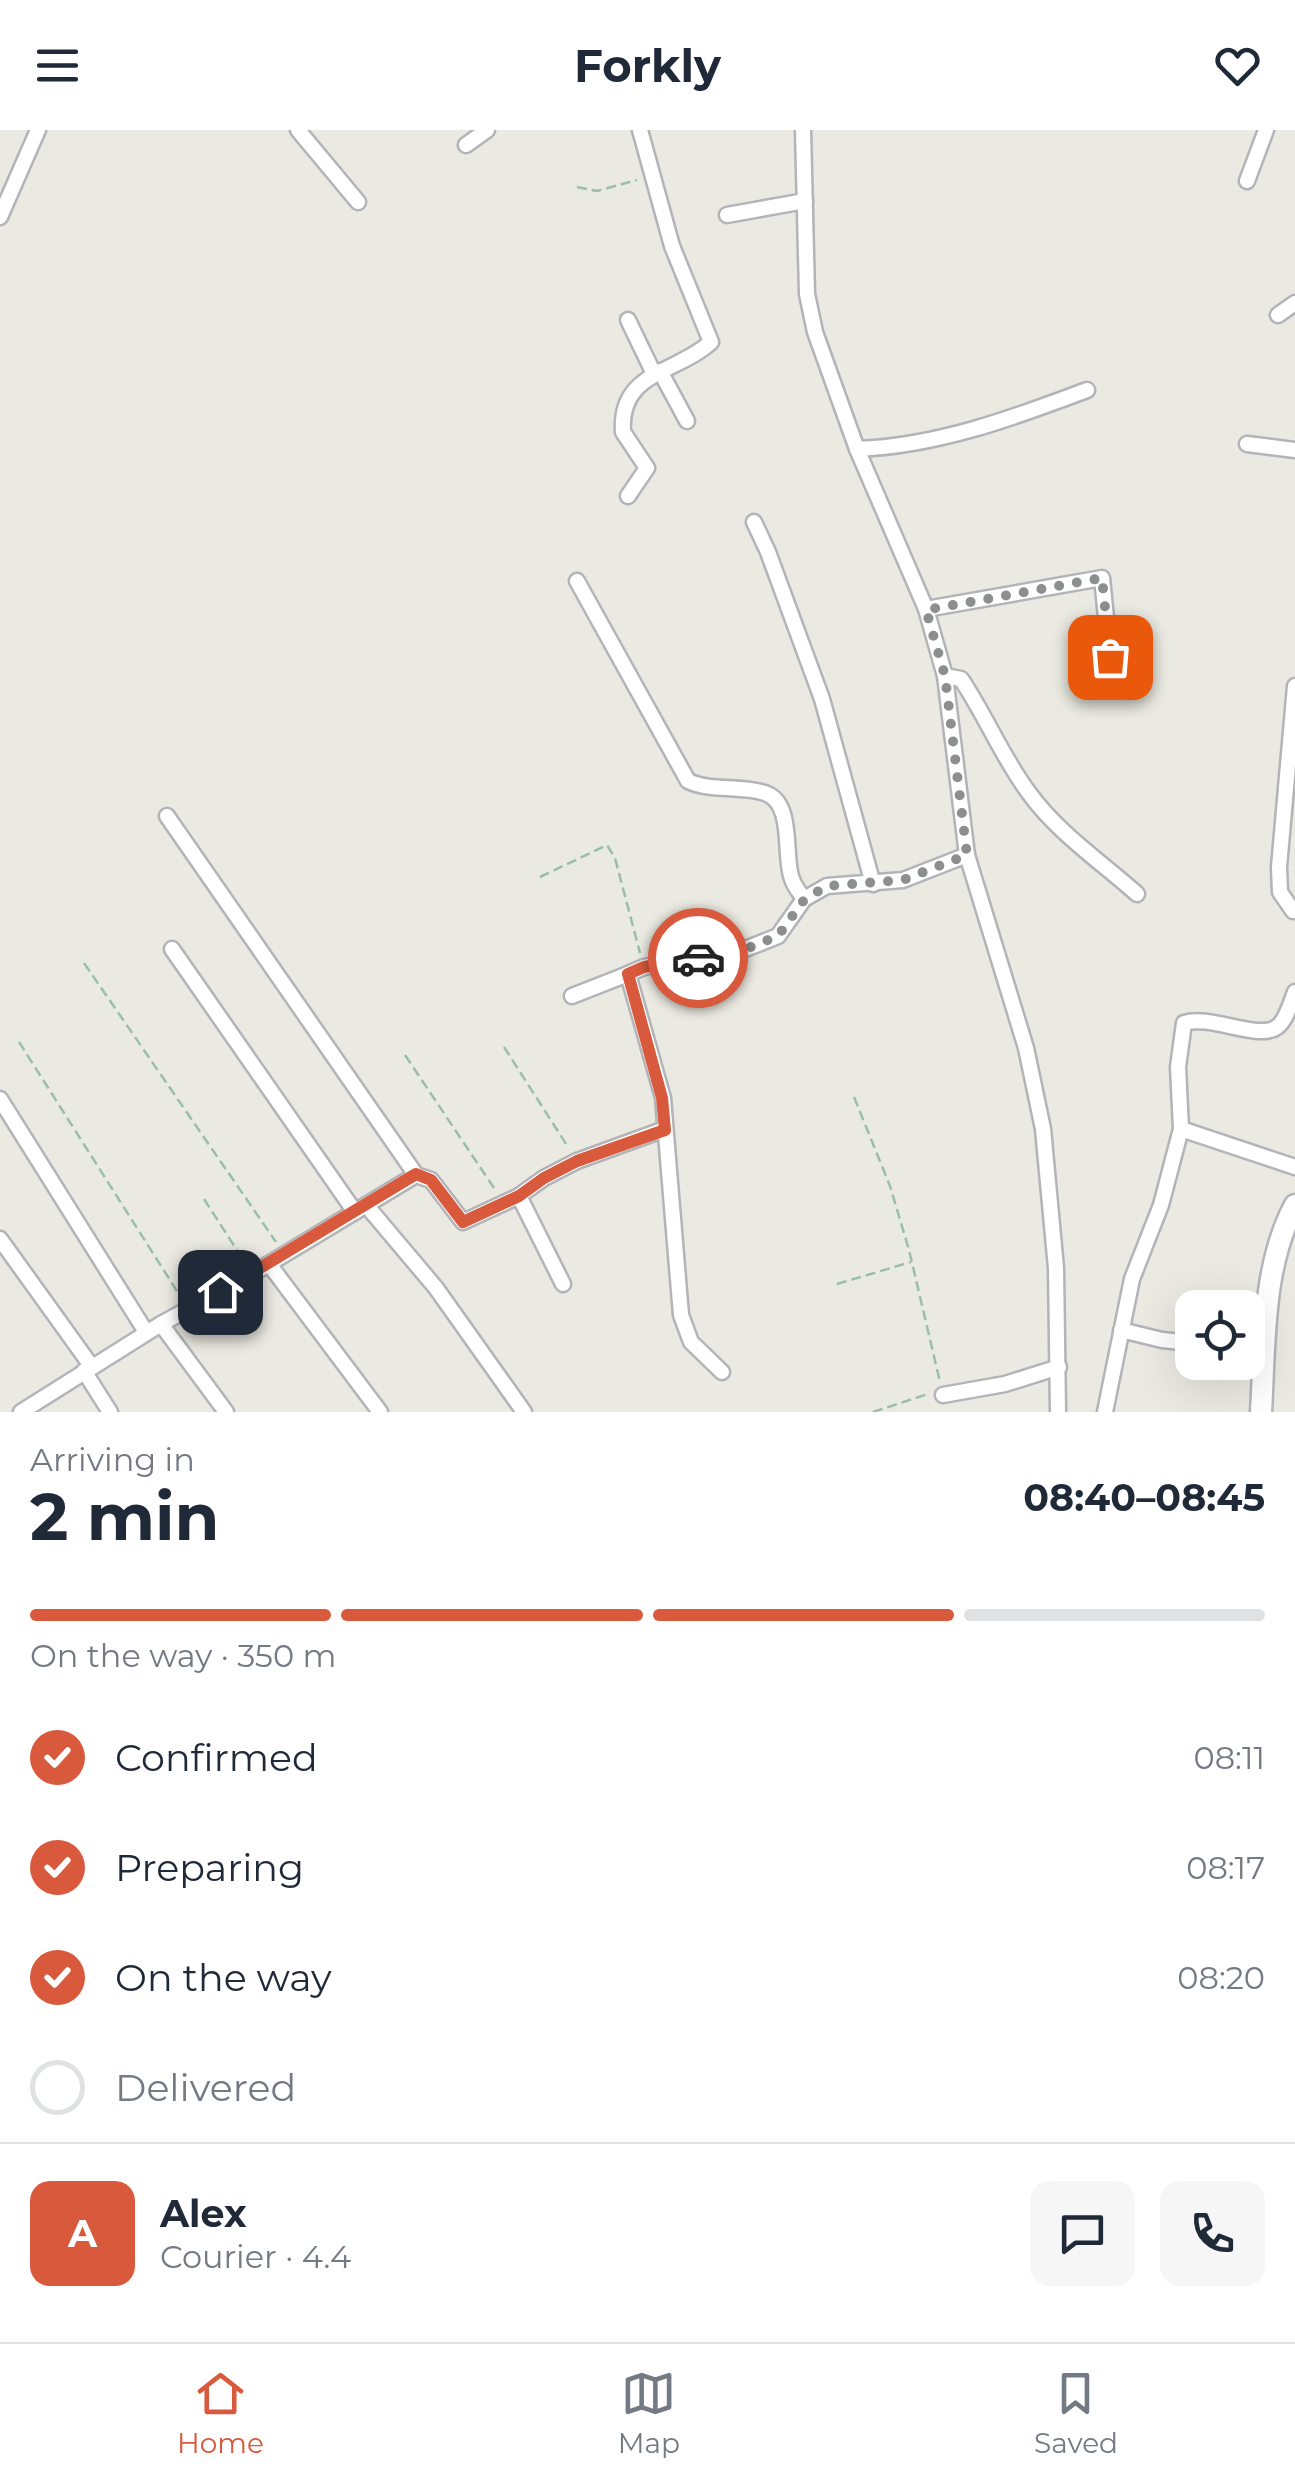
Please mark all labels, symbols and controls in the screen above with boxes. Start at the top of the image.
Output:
icon: menu [30,38,85,93]
text: Forkly [574,38,721,93]
icon: heart [1210,38,1265,93]
pin [1068,615,1153,700]
icon: bag [1083,630,1138,685]
courier [648,908,748,1008]
icon: car [671,931,726,986]
pin [178,1250,263,1335]
icon: home [193,1265,248,1320]
map controls [1175,1290,1265,1380]
button: locate [1175,1290,1265,1380]
text: Arriving in [30,1440,195,1479]
text: 08:40–08:45 [1023,1474,1265,1521]
text: 2 min [30,1477,219,1556]
text: On the way · 350 m [30,1636,337,1675]
icon: check [30,1730,85,1785]
text: Confirmed [115,1734,318,1781]
text: 08:11 [1194,1738,1265,1777]
icon: check [30,1840,85,1895]
text: Preparing [115,1844,304,1891]
text: 08:17 [1186,1848,1265,1887]
icon: check [30,1950,85,2005]
text: On the way [115,1954,332,2001]
text: 08:20 [1177,1958,1265,1997]
text: Delivered [115,2064,296,2111]
button: chat [1030,2181,1135,2286]
button: phone [1160,2181,1265,2286]
text: Alex [160,2190,247,2237]
text: A [68,2210,97,2257]
text: Courier · 4.4 [160,2237,351,2276]
tab: Home [177,2366,264,2460]
tab: Map [618,2366,680,2460]
tab: Saved [1034,2366,1118,2460]

